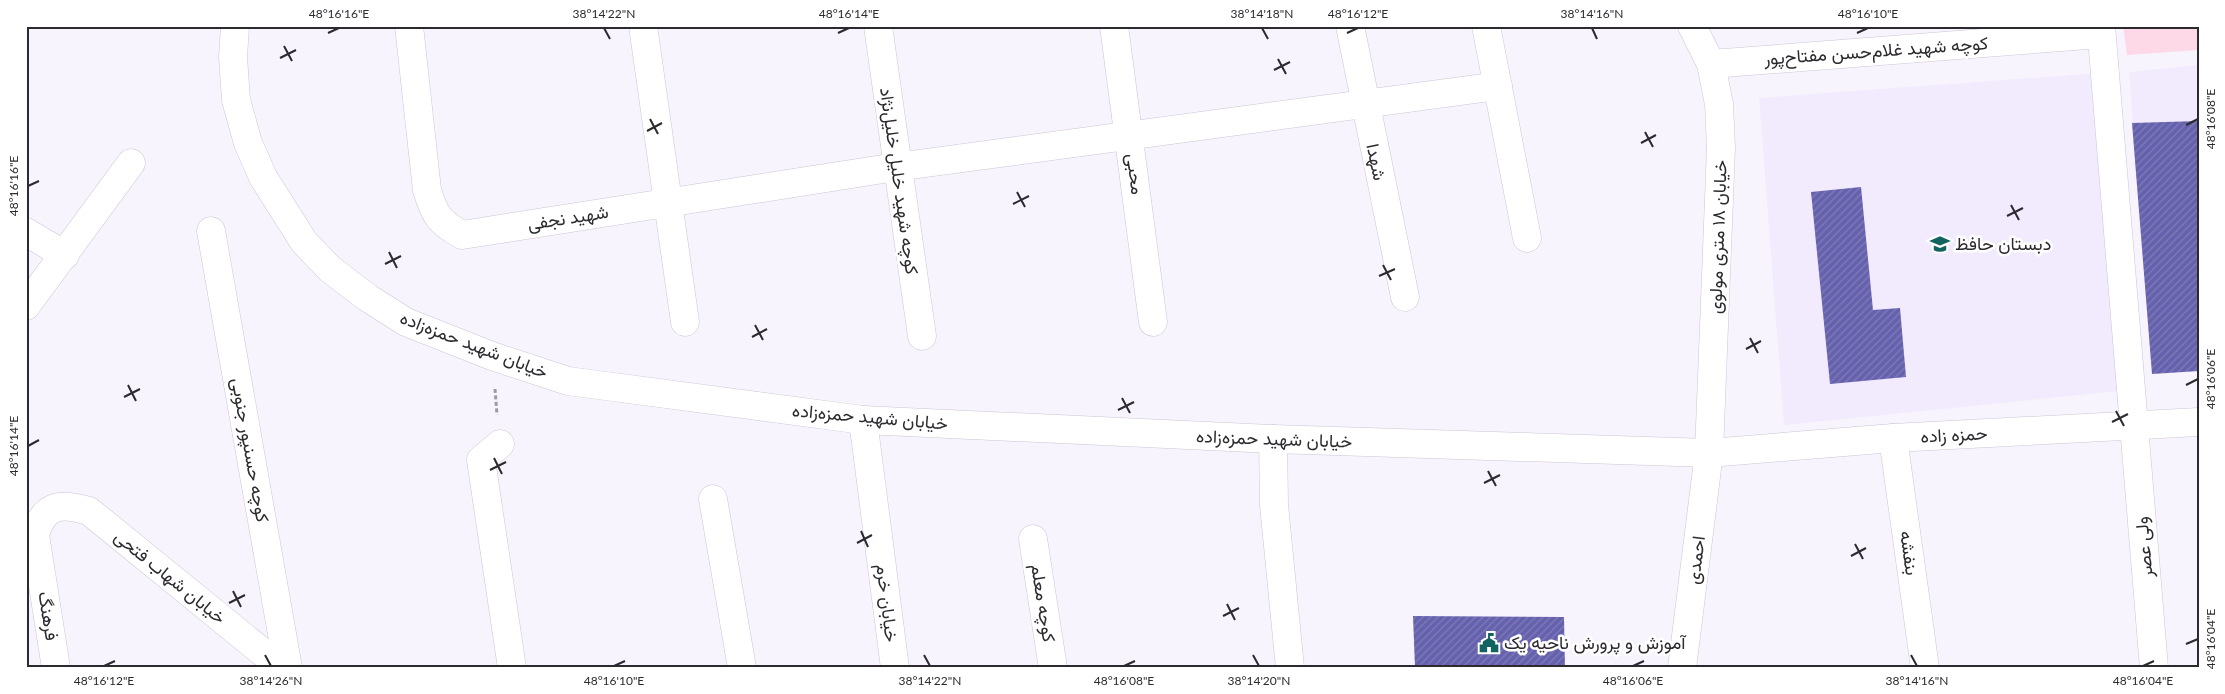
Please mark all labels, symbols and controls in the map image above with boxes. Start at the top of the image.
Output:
text: 48°16'16"E [309,6,369,21]
text: 38°14'22"N [573,6,635,21]
text: 48°16'14"E [819,6,879,21]
text: 38°14'18"N [1231,6,1293,21]
text: 48°16'12"E [1328,6,1388,21]
text: 38°14'16"N [1561,6,1623,21]
text: 48°16'10"E [1838,6,1898,21]
street label: کوچه شهید غلام‌حسن مفتاح‌پور [1762,31,1989,71]
street label: کوچه شهید خلیل خلیل‌نژاد [874,86,924,276]
text: 48°16'08"E [2203,89,2218,149]
street label: شهدا [1361,141,1392,182]
street label: محبی [1122,152,1149,196]
text: 48°16'16"E [6,156,21,216]
street label: خیابان ۱۸ متری مولوی [1703,159,1732,315]
street label: شهید نجفی [526,200,610,235]
place label: دبستان حافظ [1955,232,2051,254]
school or university icon: دبستان حافظ [1929,233,1951,255]
street label: خیابان شهید حمزه‌زاده [397,306,551,383]
text: 48°16'06"E [2203,349,2218,409]
street label: کوچه حسنپور جنوبی [225,376,275,524]
street label: خیابان شهید حمزه‌زاده [791,398,949,435]
text: 48°16'14"E [6,416,21,476]
street label: حمزه زاده [1920,421,1988,448]
street label: خیابان شهید حمزه‌زاده [1195,424,1353,453]
street label: ولی عصر [2129,516,2158,580]
street label: خیابان شهاب فتحی [110,525,231,629]
street label: بنفشه [1896,529,1924,577]
street label: احمدی [1681,534,1710,586]
street label: کوچه معلم [1025,562,1061,644]
street label: خیابان خرم [870,563,904,643]
street label: فرهنگ [33,590,64,642]
text: 48°16'04"E [2203,609,2218,669]
place label: آموزش و پرورش ناحیه یک [1504,631,1687,655]
public building icon: آموزش و پرورش ناحیه یک [1478,632,1500,654]
text: 48°16'12"E [74,673,134,688]
text: 38°14'26"N [240,673,302,688]
text: 48°16'10"E [584,673,644,688]
text: 38°14'22"N [899,673,961,688]
text: 48°16'08"E [1094,673,1154,688]
text: 38°14'20"N [1228,673,1290,688]
text: 48°16'06"E [1603,673,1663,688]
text: 38°14'16"N [1886,673,1948,688]
text: 48°16'04"E [2113,673,2173,688]

